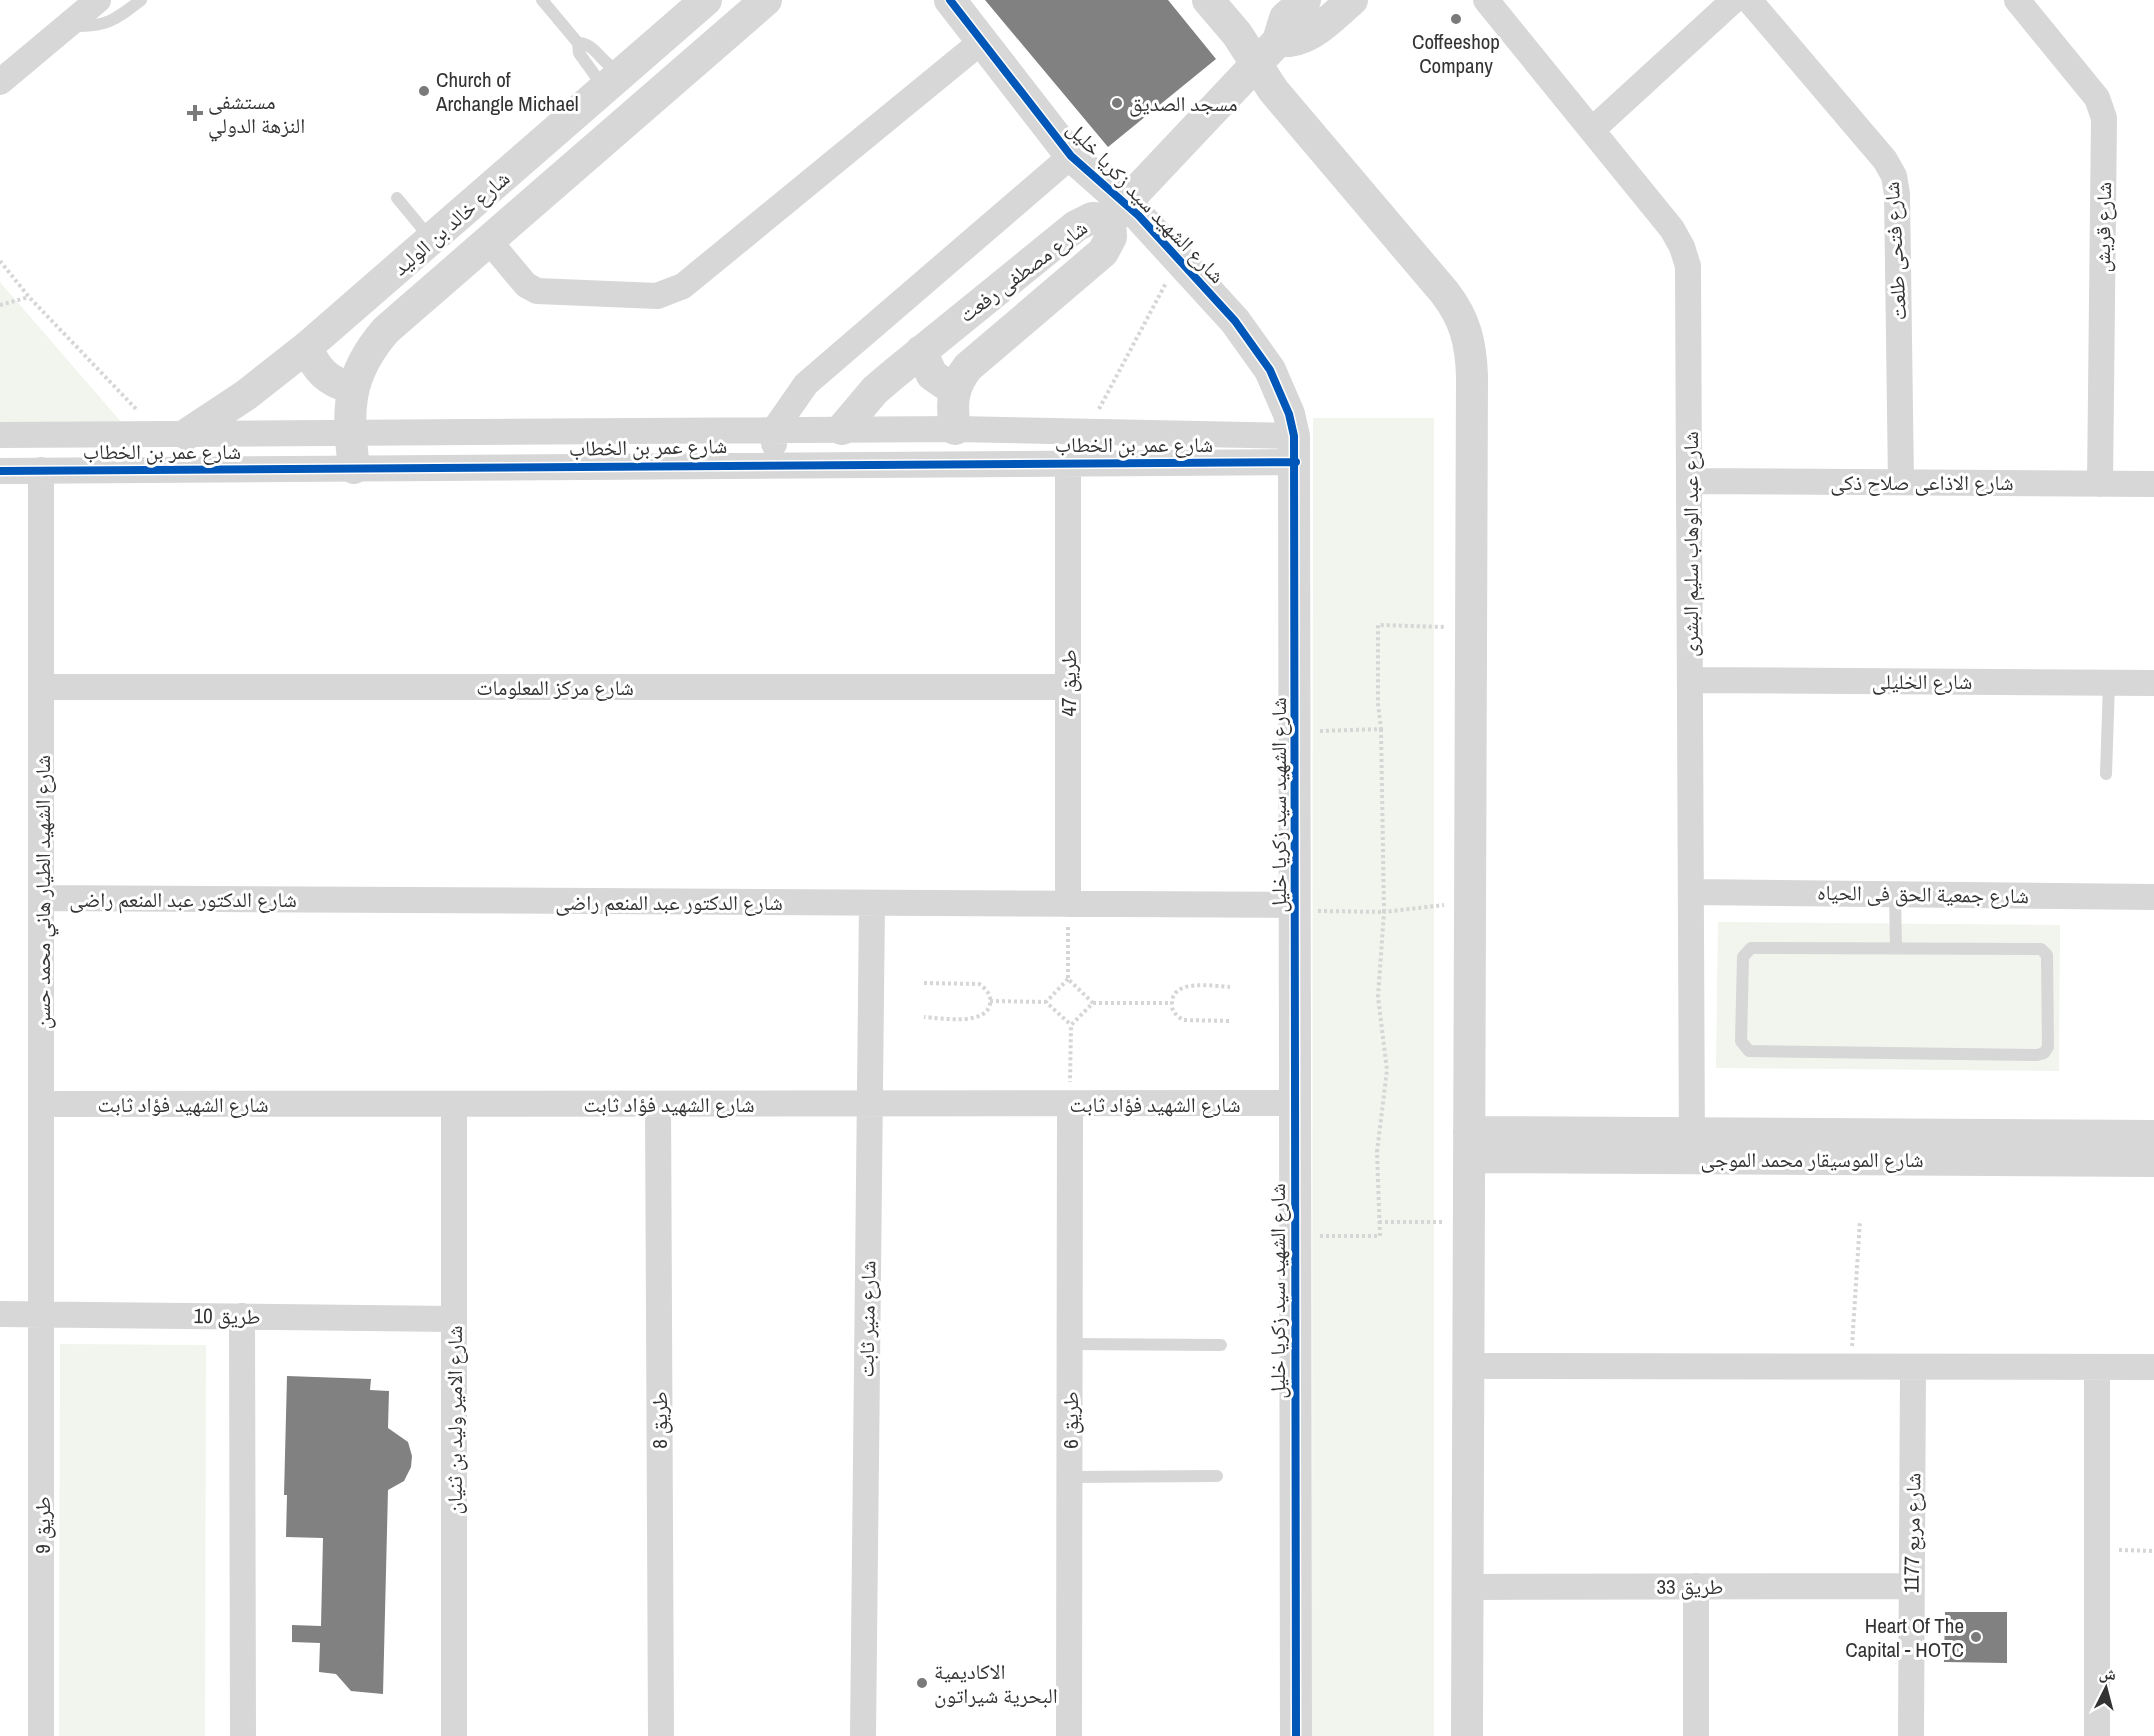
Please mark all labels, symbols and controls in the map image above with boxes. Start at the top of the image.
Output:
marker: Coffeeshop Company [1449,12,1463,26]
place label: Coffeeshop Company [1412,27,1500,80]
place label: Church of Archangle Michael [435,65,579,118]
marker: Church of Archangle Michael [417,84,431,98]
place label: مستشفى النزهة الدولي [208,87,305,142]
place label: مسجد الصديق [1129,89,1238,118]
marker: مسجد الصديق [1110,96,1124,110]
marker: مستشفى النزهة الدولي [186,104,204,122]
street label: شارع الشهيد سيد زكريا خليل [1061,114,1231,290]
street label: شارع خالد بن الوليد [386,164,516,282]
street label: شارع فتحى طلعت [1877,181,1913,321]
street label: شارع قريش [2088,181,2118,273]
street label: شارع مصطفى رفعت [953,213,1093,329]
street label: شارع عمر بن الخطاب [1055,430,1213,459]
street label: شارع عمر بن الخطاب [569,431,727,463]
street label: شارع عبد الوهاب سليم البشرى [1676,431,1705,657]
street label: شارع عمر بن الخطاب [83,437,241,466]
street label: شارع الاذاعى صلاح ذكى [1830,468,2014,497]
street label: طريق 47 [1054,650,1083,716]
street label: شارع الخليلى [1872,667,1972,696]
street label: شارع مركز المعلومات [476,673,634,702]
street label: شارع الشهيد سيد زكريا خليل [1264,697,1293,913]
street label: شارع الشهيد الطيار هاني محمد حسن [28,755,59,1029]
street label: شارع جمعية الحق فى الحياه [1817,878,2029,910]
street label: شارع الدكتور عبد المنعم راضى [69,885,297,914]
street label: شارع الدكتور عبد المنعم راضى [555,888,783,917]
street label: شارع الشهيد فؤاد ثابت [98,1090,268,1119]
street label: شارع الشهيد فؤاد ثابت [584,1090,754,1119]
street label: شارع الشهيد فؤاد ثابت [1070,1090,1240,1119]
street label: شارع الموسيقار محمد الموجى [1700,1145,1924,1174]
street label: شارع الشهيد سيد زكريا خليل [1263,1183,1292,1399]
street label: شارع منير ثابت [851,1260,883,1378]
street label: طريق 10 [193,1301,261,1331]
street label: شارع الامير وليد بن ثنيان [440,1326,469,1514]
street label: طريق 8 [645,1391,674,1449]
street label: طريق 6 [1056,1391,1085,1449]
street label: شارع مربع 1177 [1896,1473,1928,1593]
street label: طريق 9 [28,1496,57,1554]
street label: طريق 33 [1657,1572,1723,1601]
place label: Heart Of The Capital - HOTC [1845,1611,1964,1664]
marker: Heart Of The Capital - HOTC [1969,1630,1983,1644]
place label: الاكاديمية البحرية شيراتون [934,1657,1058,1710]
north arrow [2076,1658,2136,1718]
text: ش [2098,1661,2117,1685]
marker: الاكاديمية البحرية شيراتون [915,1676,929,1690]

